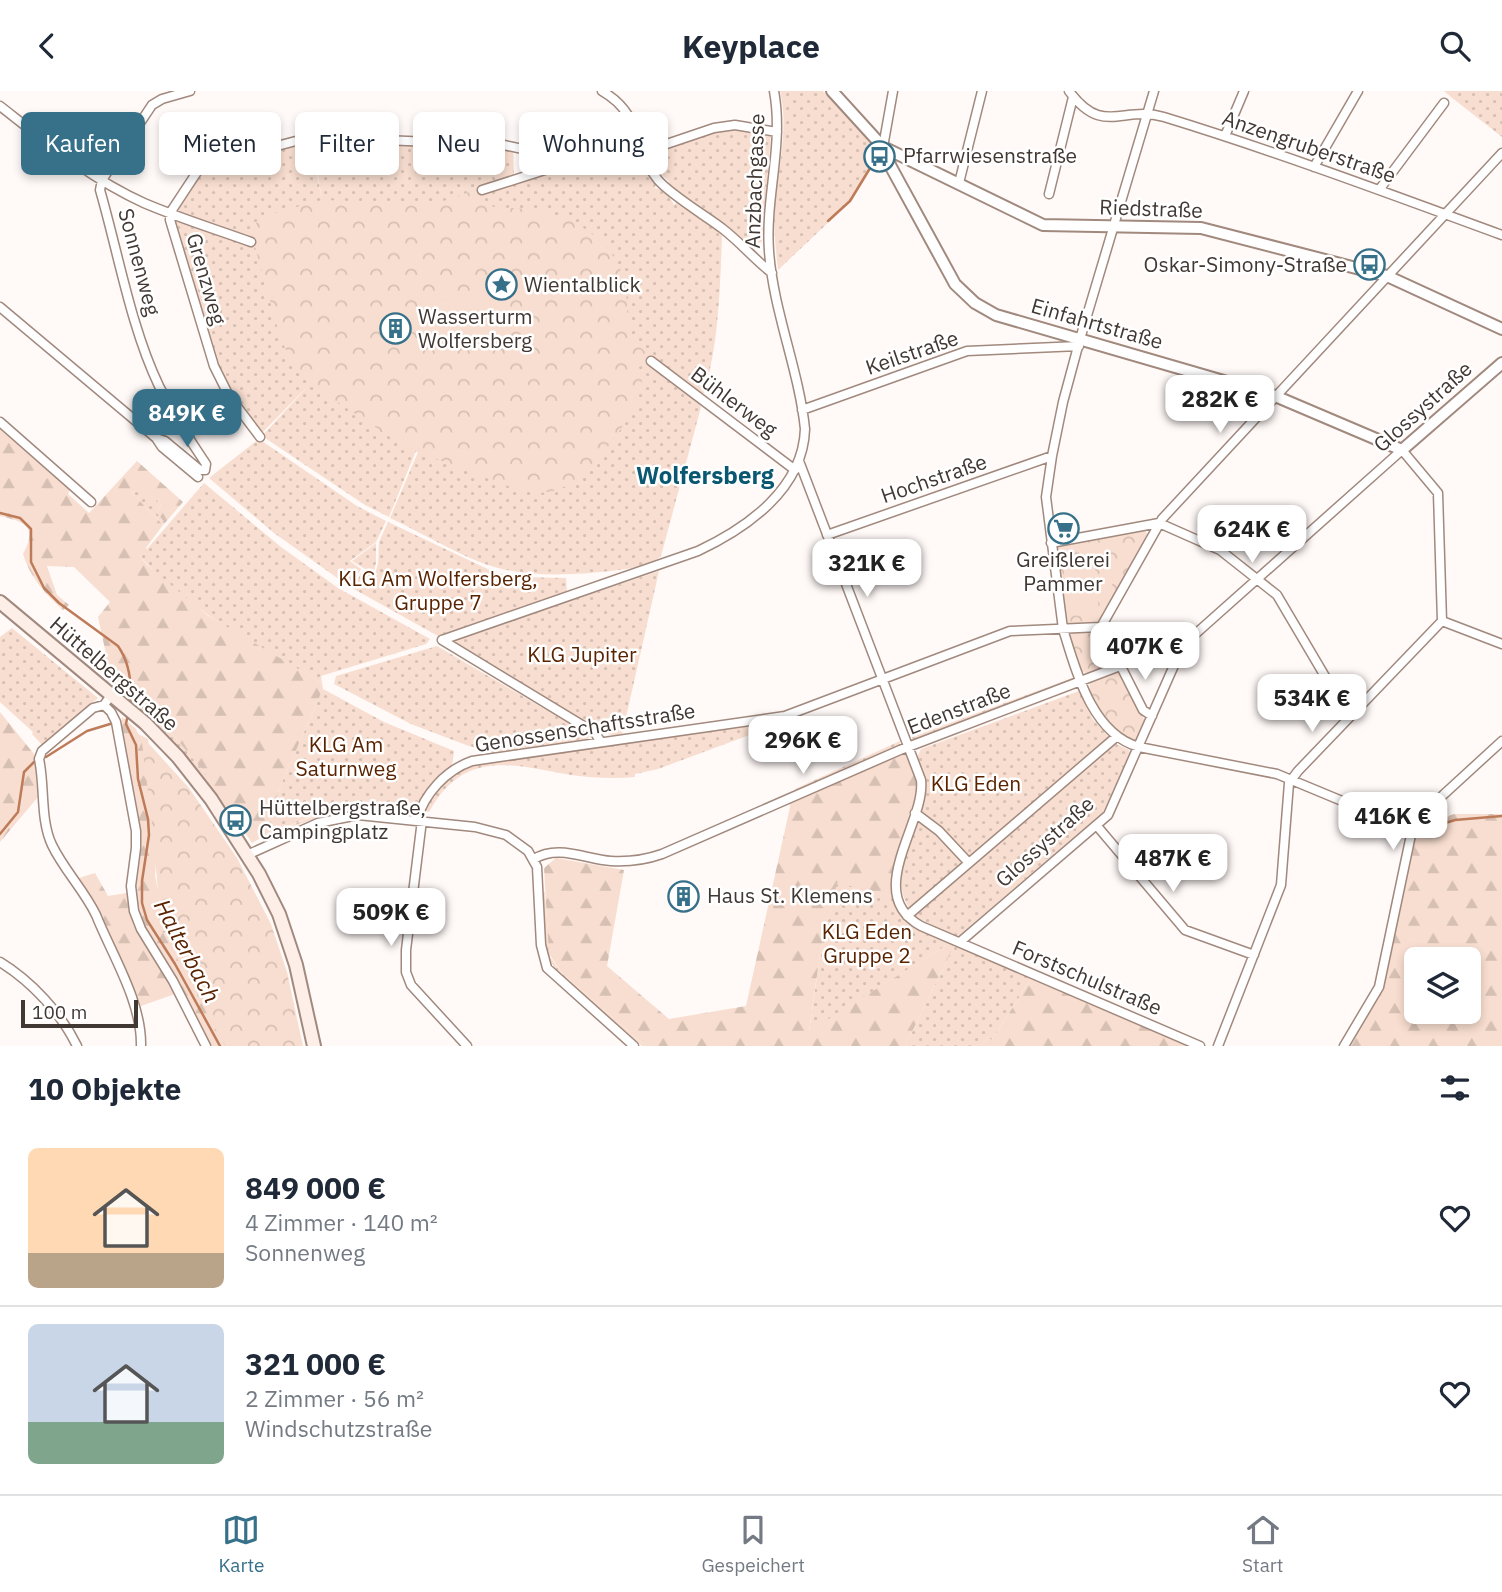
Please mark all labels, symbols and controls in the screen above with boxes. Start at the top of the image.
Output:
text: Keyplace [682,25,820,67]
icon: back [28,27,66,65]
icon: search [1436,27,1474,65]
street label: Anzengruberstraße [1219,103,1400,189]
chip: Kaufen [21,112,145,175]
chip: Mieten [159,112,281,175]
chip: Filter [295,112,399,175]
chip: Neu [413,112,505,175]
chip: Wohnung [519,112,668,175]
street label: Anzbachgasse [738,113,770,249]
bus stop icon: Pfarrwiesenstraße [863,139,897,173]
place label: Pfarrwiesenstraße [903,141,1077,169]
street label: Riedstraße [1099,192,1203,224]
street label: Sonnenweg [112,205,168,318]
street label: Grenzweg [181,230,233,328]
bus stop icon: Oskar-Simony-Straße [1353,248,1387,282]
place label: Oskar-Simony-Straße [1144,250,1347,278]
place icon: Wientalblick [484,268,518,302]
place label: Wientalblick [524,270,641,298]
street label: Einfahrtstraße [1028,291,1166,355]
place label: Wasserturm Wolfersberg [418,302,533,354]
building icon: Wasserturm Wolfersberg [378,312,412,346]
street label: Keilstraße [861,323,962,381]
street label: Glossystraße [1367,354,1478,458]
street label: Bühlerweg [686,360,783,443]
pin: 282K € [1163,375,1277,435]
text: 282K € [1181,383,1259,413]
pin: 849K € [130,389,244,449]
text: 849K € [148,397,226,427]
street label: Hochstraße [877,447,990,509]
district label: Wolfersberg [636,459,775,491]
pin: 624K € [1195,505,1309,565]
supermarket icon: Greißlerei Pammer [1046,511,1080,545]
text: 624K € [1213,513,1291,543]
pin: 321K € [810,539,924,599]
place label: Greißlerei Pammer [1016,545,1110,597]
text: 321K € [828,547,906,577]
park label: KLG Am Wolfersberg, Gruppe 7 [338,564,538,616]
street label: Hüttelbergstraße [44,610,185,737]
pin: 407K € [1088,623,1202,682]
text: 407K € [1106,630,1184,660]
park label: KLG Jupiter [527,640,637,668]
street label: Edenstraße [903,675,1015,741]
pin: 534K € [1255,675,1369,734]
text: 534K € [1273,682,1351,712]
street label: Genossenschaftsstraße [472,696,697,758]
pin: 296K € [746,717,860,776]
text: 296K € [764,724,842,754]
park label: KLG Am Saturnweg [296,730,396,782]
park label: KLG Eden [931,769,1021,797]
street label: Glossystraße [989,789,1100,893]
place label: Hüttelbergstraße, Campingplatz [259,793,426,845]
pin: 416K € [1336,793,1450,852]
text: 416K € [1354,800,1432,830]
bus stop icon: Hüttelbergstraße, Campingplatz [219,803,253,837]
pin: 487K € [1116,835,1230,894]
text: 487K € [1134,842,1212,872]
building icon: Haus St. Klemens [667,879,701,913]
place label: Haus St. Klemens [707,881,873,909]
pin: 509K € [334,889,448,948]
water label: Halterbach [148,893,228,1008]
text: 509K € [352,896,430,926]
park label: KLG Eden Gruppe 2 [822,917,912,969]
street label: Forstschulstraße [1008,933,1166,1021]
map controls [1404,947,1481,1024]
button: layers [1404,947,1481,1024]
scale bar [21,997,138,1029]
text: 100 m [32,1000,87,1024]
text: 10 Objekte [28,1069,181,1108]
icon: filters [1436,1069,1474,1107]
text: 849 000 € [245,1168,386,1207]
icon: home [84,1176,168,1260]
icon: heart [1436,1199,1474,1237]
text: 4 Zimmer · 140 m² [245,1207,438,1237]
text: Sonnenweg [245,1237,365,1267]
text: 321 000 € [245,1344,386,1383]
icon: home [84,1352,168,1436]
icon: heart [1436,1375,1474,1413]
text: 2 Zimmer · 56 m² [245,1383,424,1413]
text: Windschutzstraße [245,1413,432,1443]
tab: Karte [218,1511,264,1577]
tab: Gespeichert [701,1511,805,1577]
tab: Start [1242,1511,1284,1577]

